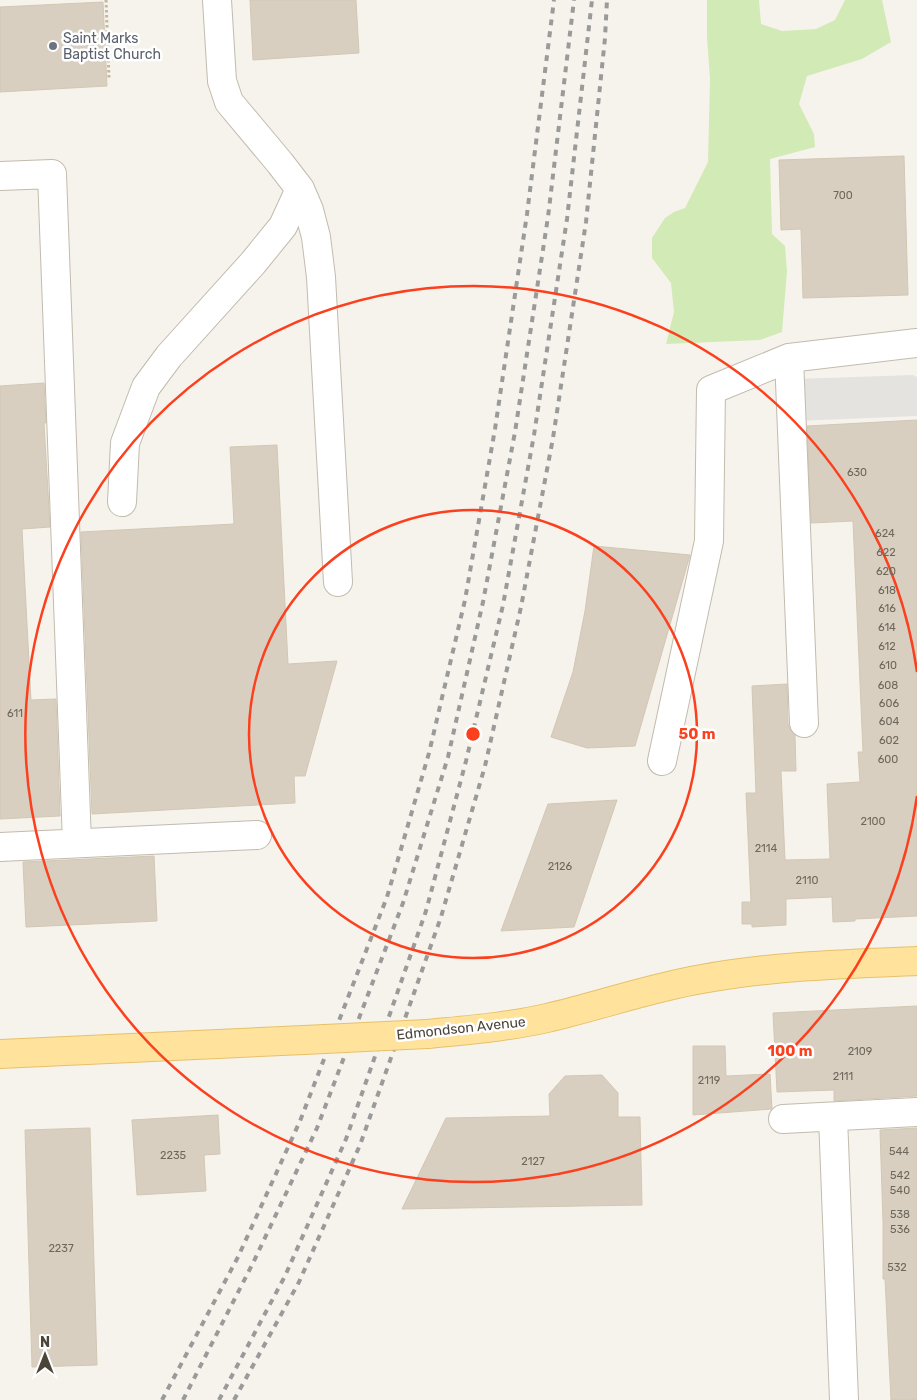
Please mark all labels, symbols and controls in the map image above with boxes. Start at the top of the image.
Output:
place label: Saint Marks Baptist Church [63,30,161,63]
marker: Saint Marks Baptist Church [47,40,59,52]
house number: 700 [833,189,853,202]
house number: 630 [847,466,867,479]
house number: 624 [875,527,895,540]
house number: 622 [876,546,896,559]
house number: 620 [876,565,896,578]
house number: 618 [878,584,896,597]
house number: 616 [878,602,896,615]
house number: 614 [878,621,896,634]
house number: 612 [878,640,896,653]
house number: 610 [879,659,897,672]
house number: 608 [878,679,898,692]
house number: 606 [879,697,899,710]
house number: 611 [7,707,23,720]
house number: 604 [879,715,899,728]
centre of rings [464,725,482,743]
text: 50 m [679,725,715,743]
house number: 602 [879,734,899,747]
house number: 600 [878,753,898,766]
house number: 2100 [860,815,886,828]
house number: 2114 [755,842,778,855]
house number: 2126 [548,860,572,873]
house number: 2110 [796,874,818,887]
street label: Edmondson Avenue [396,1013,527,1044]
text: 100 m [768,1042,812,1060]
house number: 2109 [848,1045,872,1058]
house number: 2111 [833,1070,853,1083]
house number: 2119 [698,1074,720,1087]
house number: 544 [889,1145,909,1158]
house number: 2235 [160,1149,186,1162]
house number: 2127 [521,1155,545,1168]
house number: 542 [890,1169,910,1182]
house number: 540 [890,1184,910,1197]
house number: 538 [890,1208,910,1221]
house number: 536 [890,1223,910,1236]
house number: 2237 [48,1242,74,1255]
house number: 532 [887,1261,907,1274]
north arrow [20,1330,70,1380]
text: N [40,1334,50,1351]

